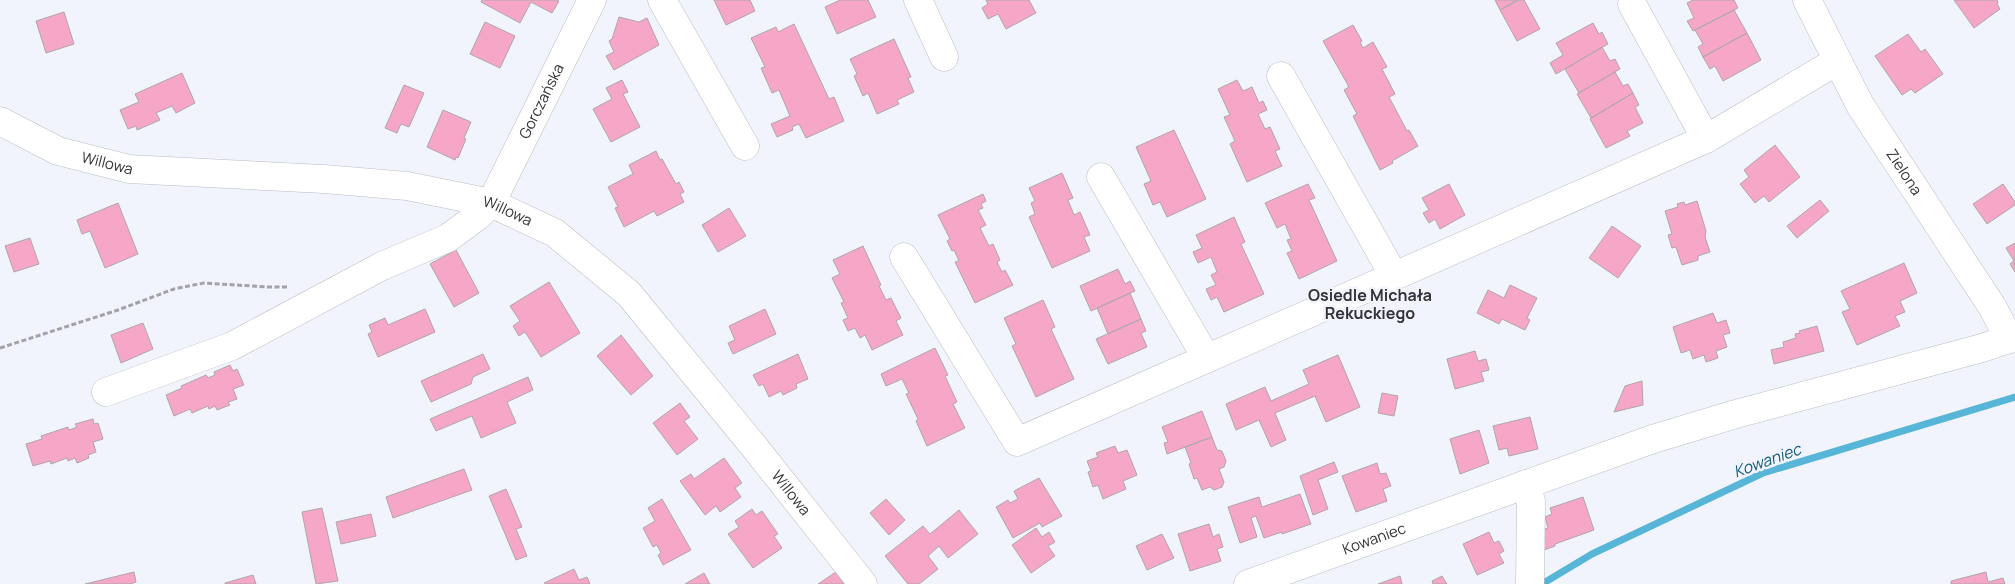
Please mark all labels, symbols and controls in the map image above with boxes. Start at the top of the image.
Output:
street label: Gorczańska [514,60,569,142]
street label: Zielona [1882,145,1927,199]
street label: Willowa [79,146,135,180]
street label: Willowa [481,191,536,231]
district label: Osiedle Michała Rekuckiego [1308,284,1432,324]
water label: Kowaniec [1730,437,1805,482]
street label: Willowa [767,466,816,520]
street label: Kowaniec [1339,517,1409,559]

